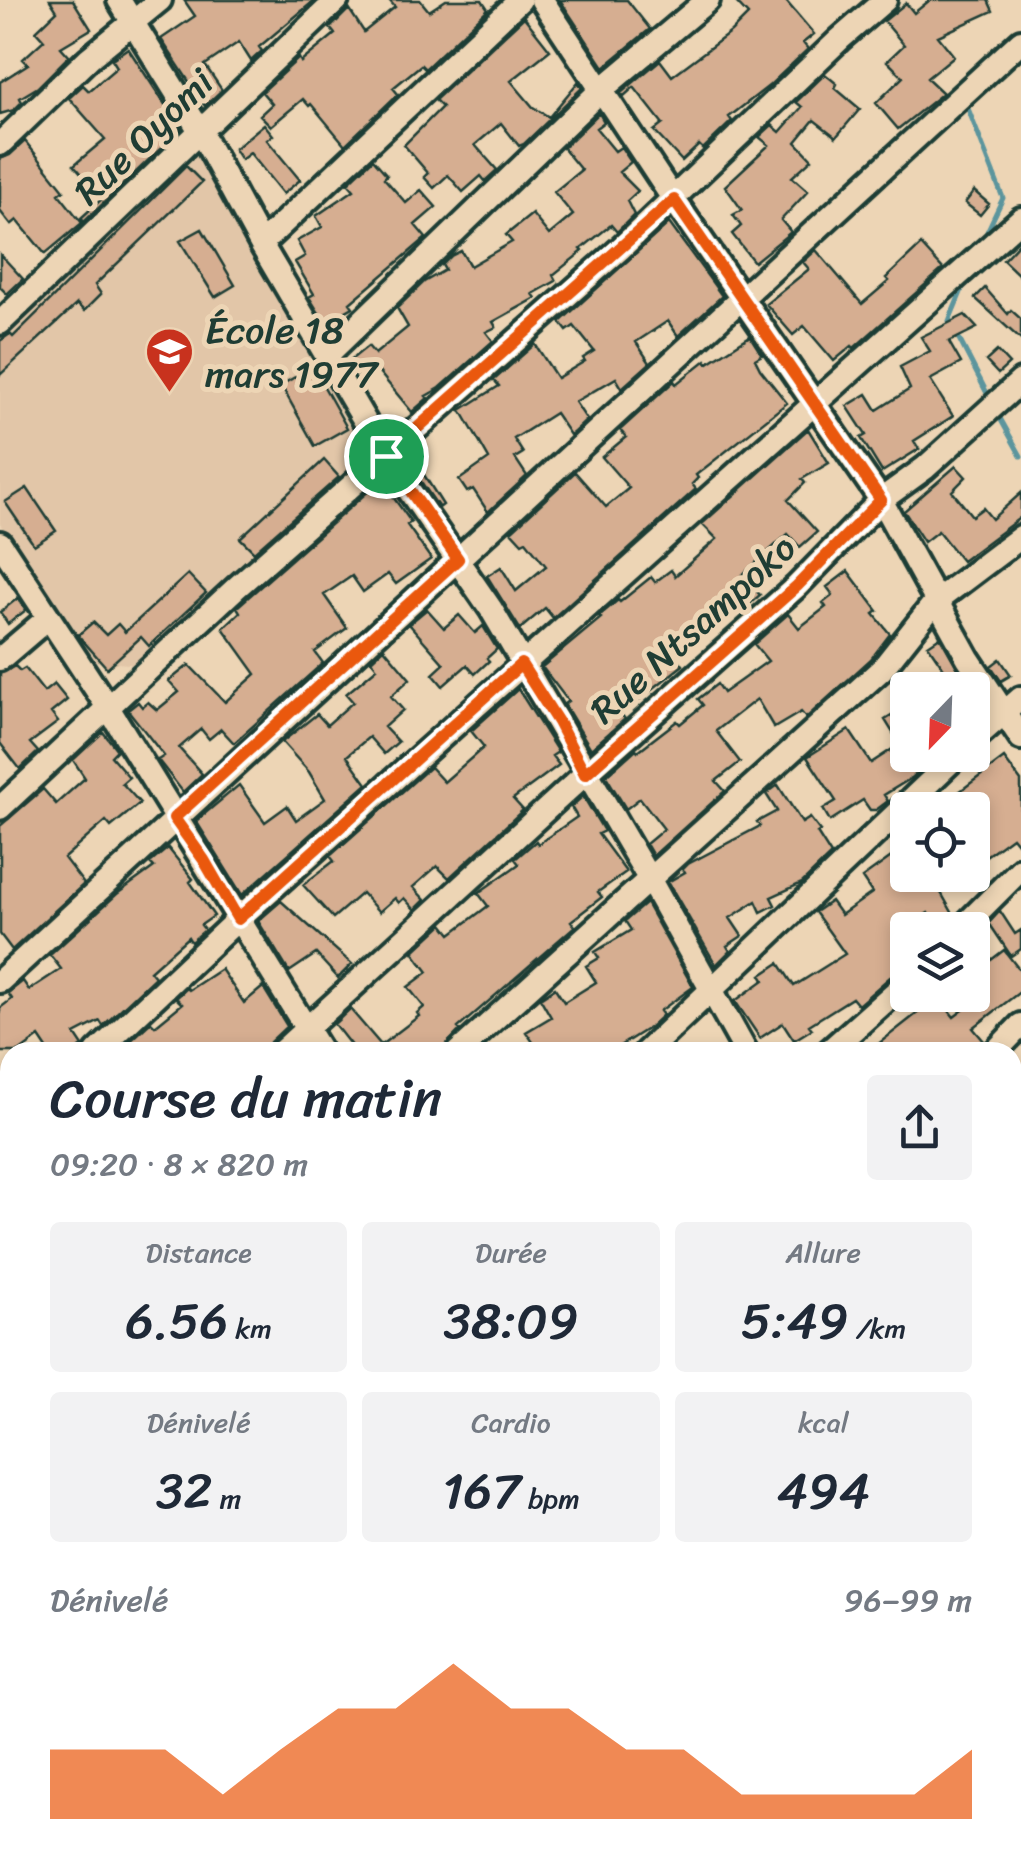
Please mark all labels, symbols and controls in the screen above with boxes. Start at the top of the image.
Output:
street label: Rue Oyomi [58,51,232,222]
place label: École 18 mars 1977 [205,297,380,408]
school or university icon: École 18 mars 1977 [144,326,196,394]
pin [344,414,429,499]
icon: arrive [359,429,414,484]
street label: Rue Ntsampoko [574,517,812,741]
north arrow [890,672,990,772]
map controls [890,672,990,1012]
button: locate [890,792,990,892]
button: layers [890,912,990,1012]
text: Course du matin [50,1050,442,1147]
button: share [867,1075,972,1180]
text: 09:20 · 8 × 820 m [50,1136,308,1193]
text: Distance [146,1228,252,1277]
text: Durée [475,1228,547,1277]
text: Allure [786,1228,861,1277]
text: 6.56 [126,1277,228,1366]
text: 38:09 [443,1277,578,1366]
text: 5:49 [741,1277,848,1366]
text: km [228,1304,272,1353]
text: /km [848,1304,906,1353]
text: Dénivelé [147,1398,251,1447]
text: Cardio [471,1398,551,1447]
text: kcal [798,1398,849,1447]
text: 32 [156,1447,212,1536]
text: 167 [442,1447,521,1536]
text: 494 [777,1447,870,1536]
text: m [212,1474,241,1523]
text: bpm [521,1474,580,1523]
text: Dénivelé [50,1572,169,1629]
text: 96–99 m [844,1572,972,1629]

